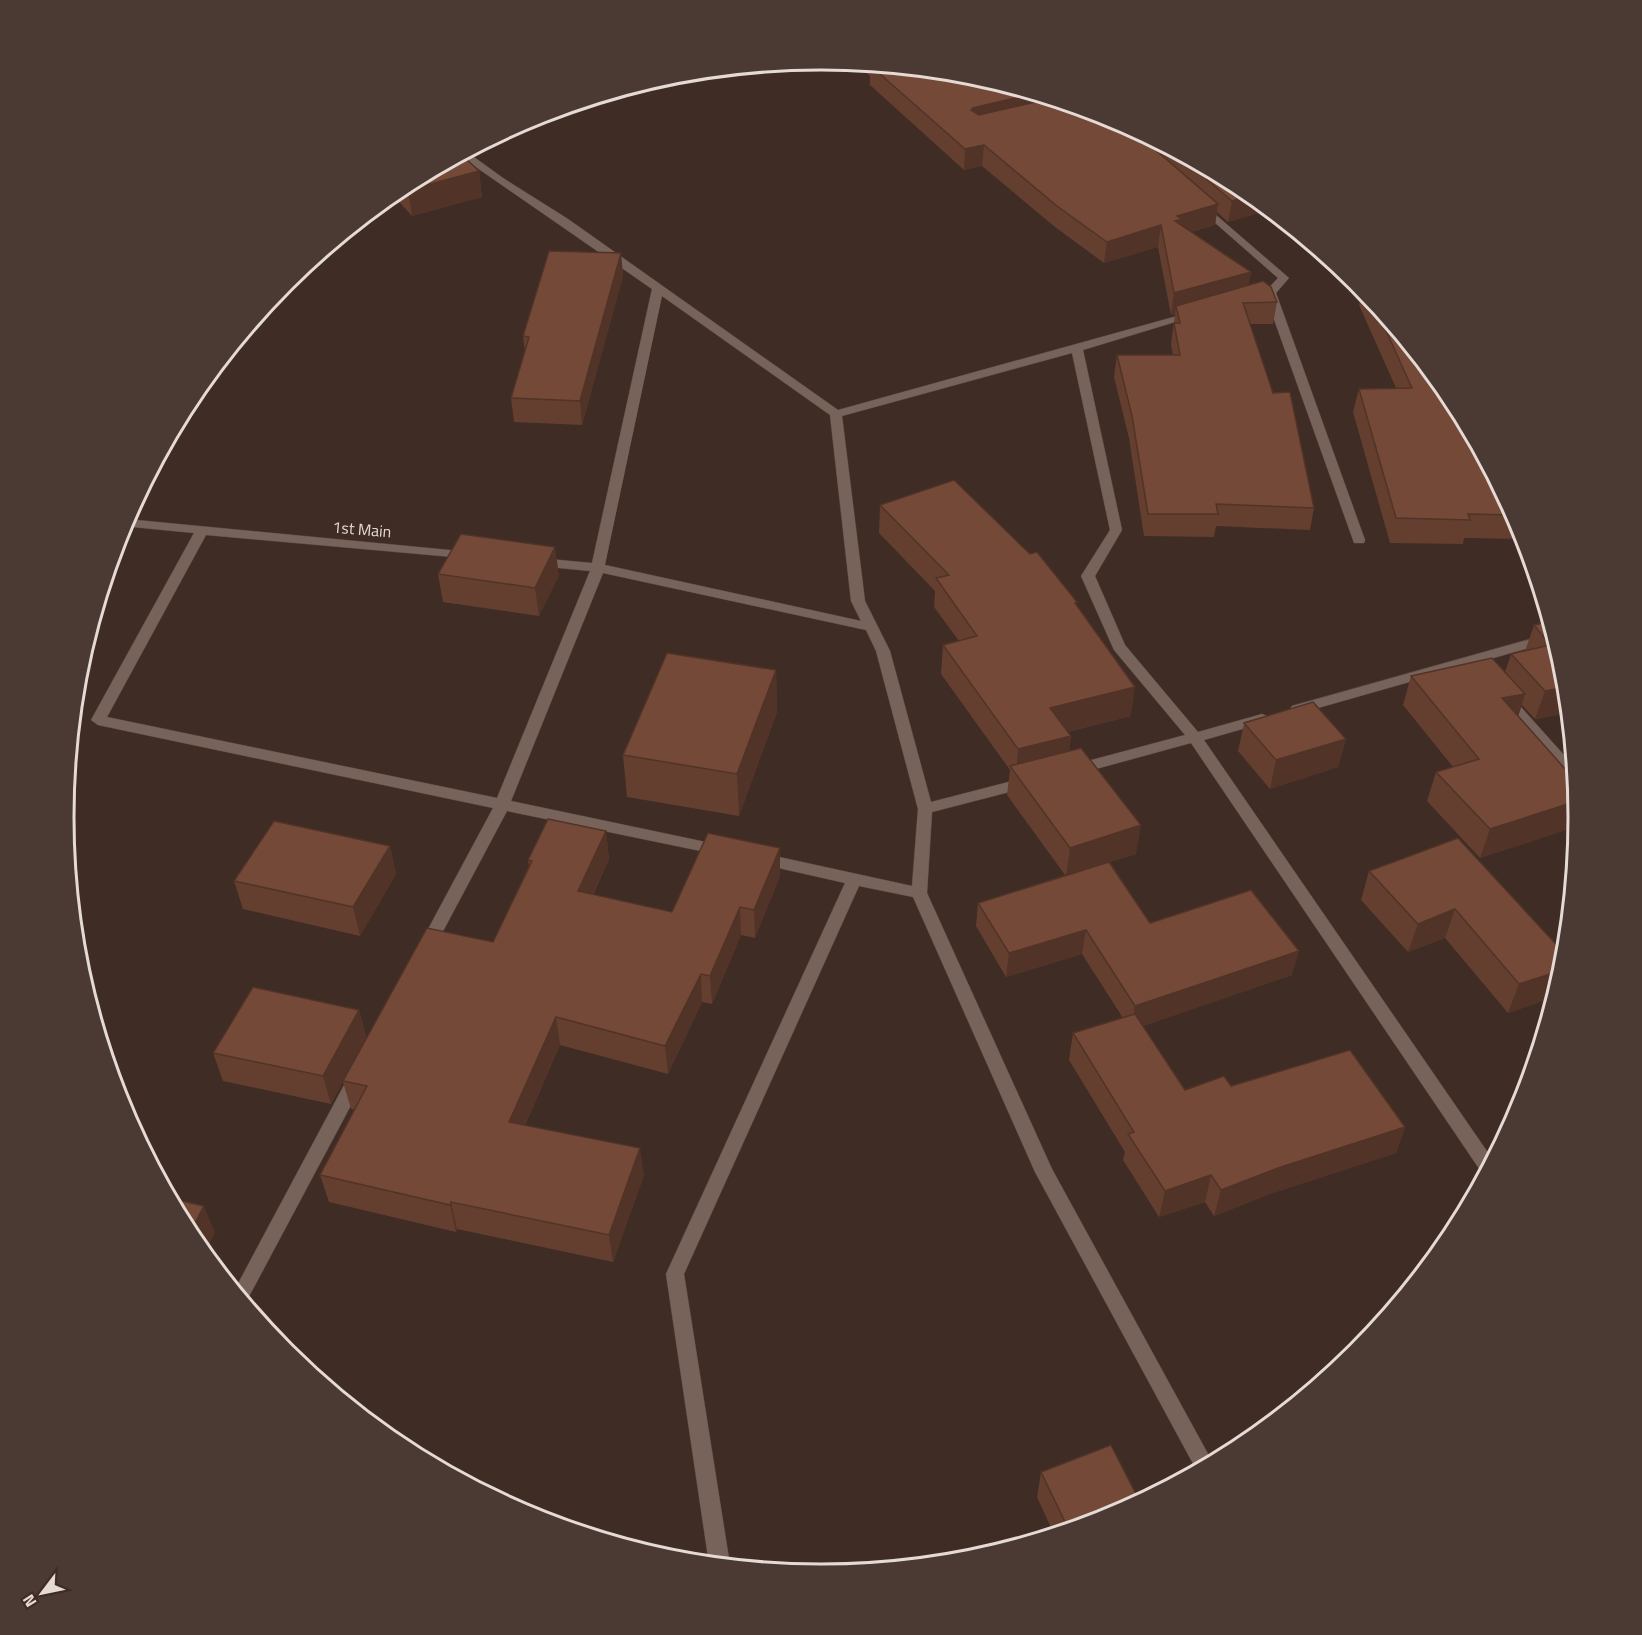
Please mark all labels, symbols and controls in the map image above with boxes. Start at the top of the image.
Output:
street label: 1st Main [332,514,392,544]
north arrow [12,1563,72,1623]
text: N [16,1590,42,1612]

